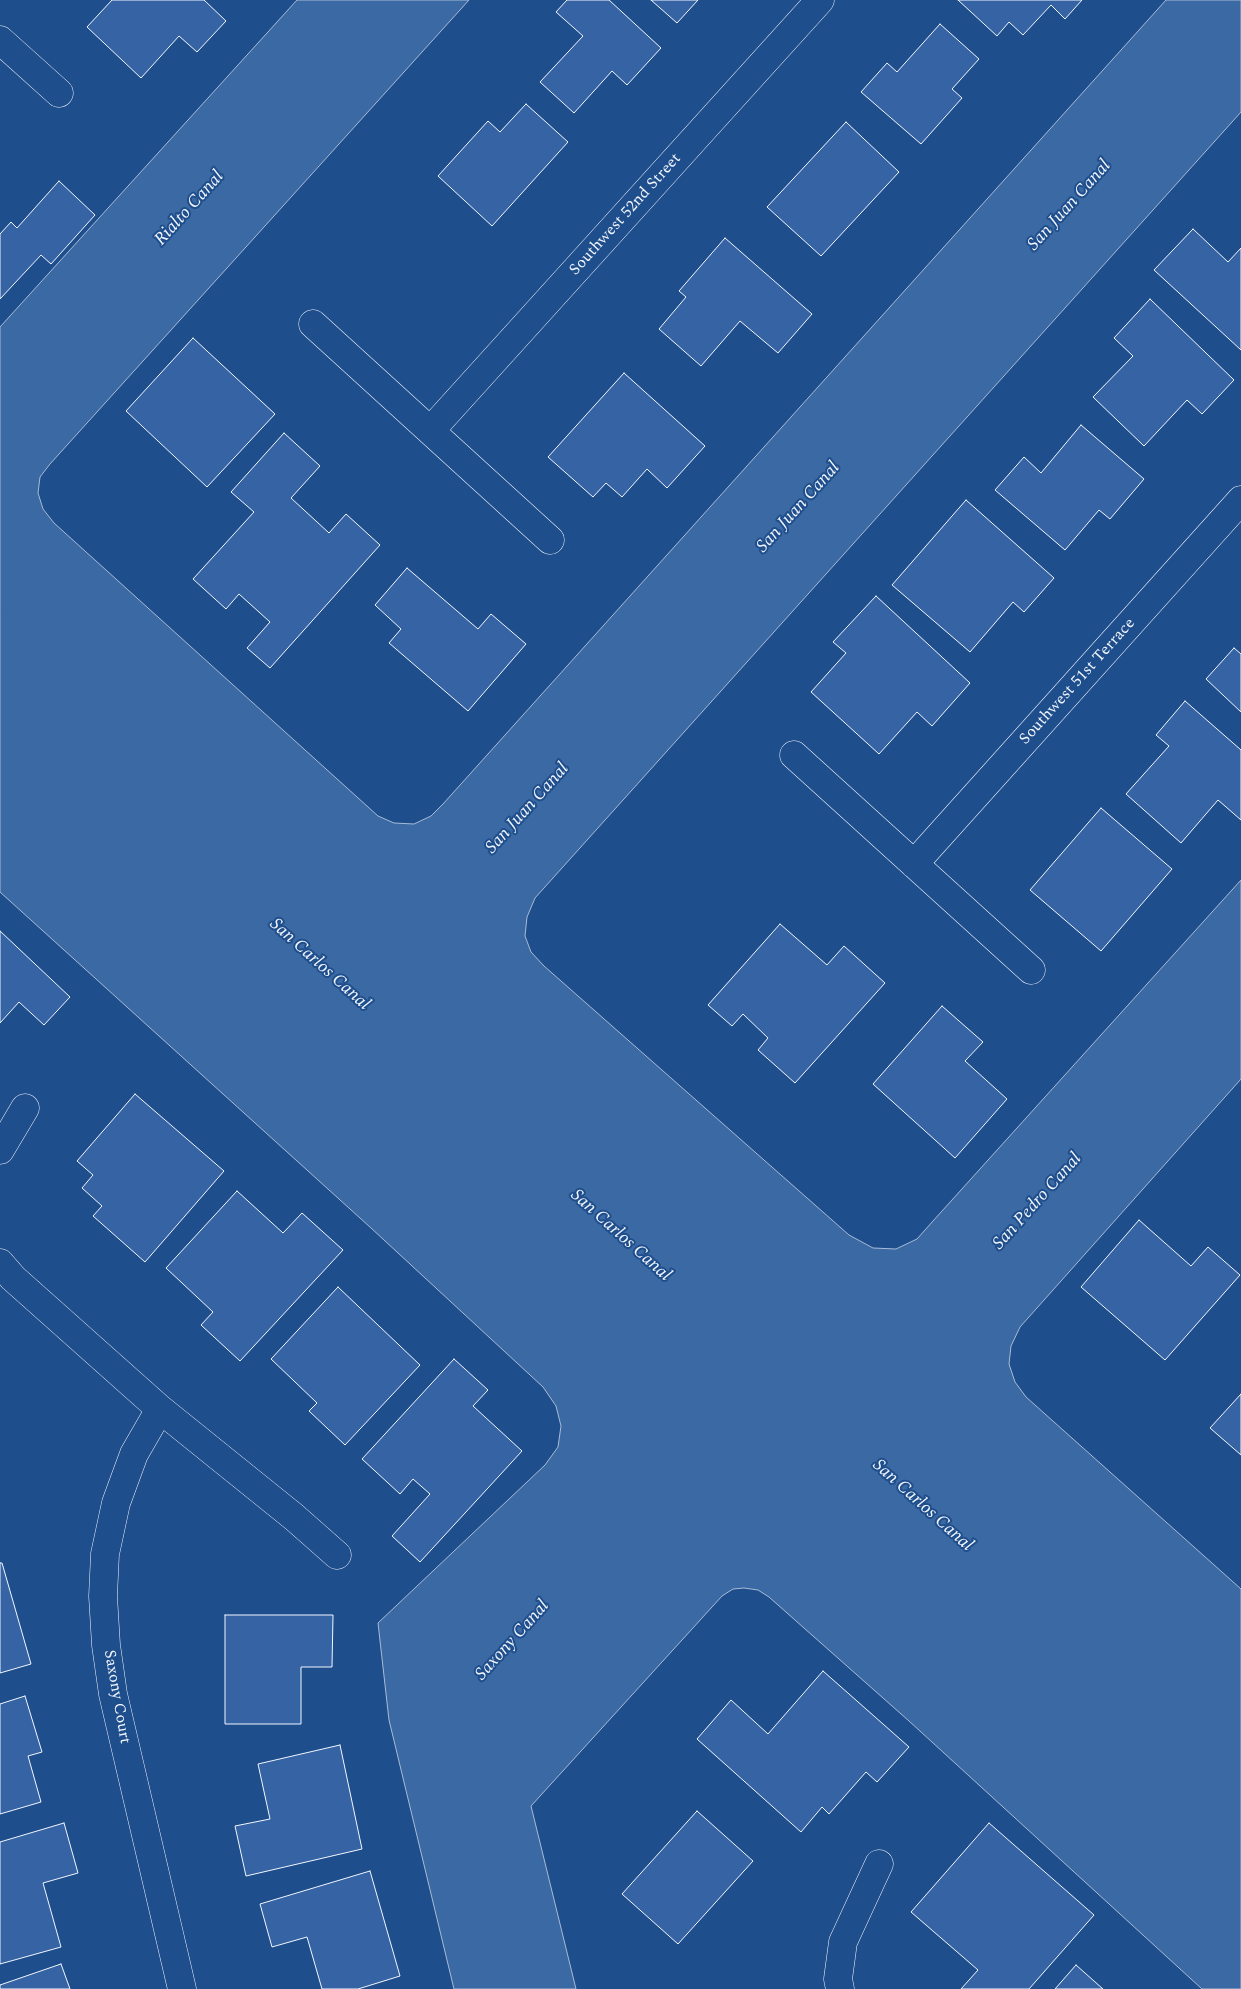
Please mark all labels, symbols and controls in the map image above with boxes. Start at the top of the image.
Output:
street label: Southwest 52nd Street [566,150,686,280]
water label: San Juan Canal [1024,156,1116,256]
water label: Rialto Canal [151,167,229,251]
water label: San Juan Canal [753,458,845,558]
street label: Southwest 51st Terrace [1016,615,1140,749]
water label: San Juan Canal [482,759,574,859]
water label: San Carlos Canal [264,914,374,1016]
water label: San Pedro Canal [989,1149,1087,1255]
water label: San Carlos Canal [565,1185,675,1287]
water label: San Carlos Canal [867,1455,977,1557]
water label: Saxony Canal [471,1596,555,1686]
street label: Saxony Court [98,1649,134,1745]

